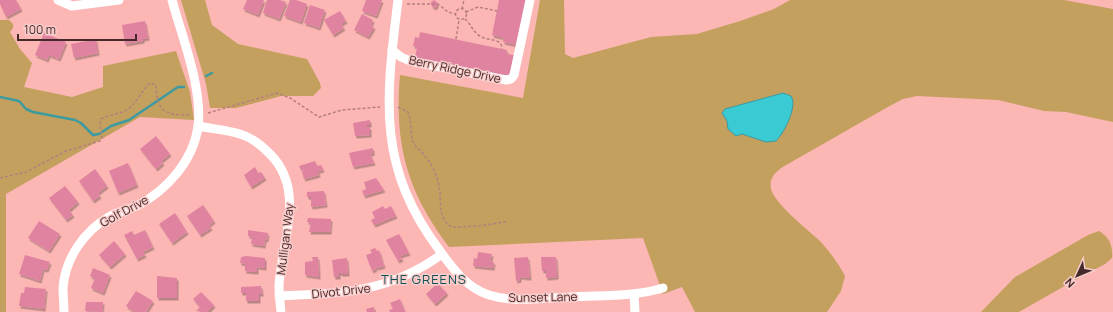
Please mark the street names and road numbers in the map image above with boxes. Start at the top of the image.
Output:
street label: Berry Ridge Drive [407,51,503,87]
street label: Golf Drive [97,191,151,231]
street label: Mulligan Way [272,201,298,276]
street label: Divot Drive [311,279,371,303]
street label: Sunset Lane [508,288,578,306]

